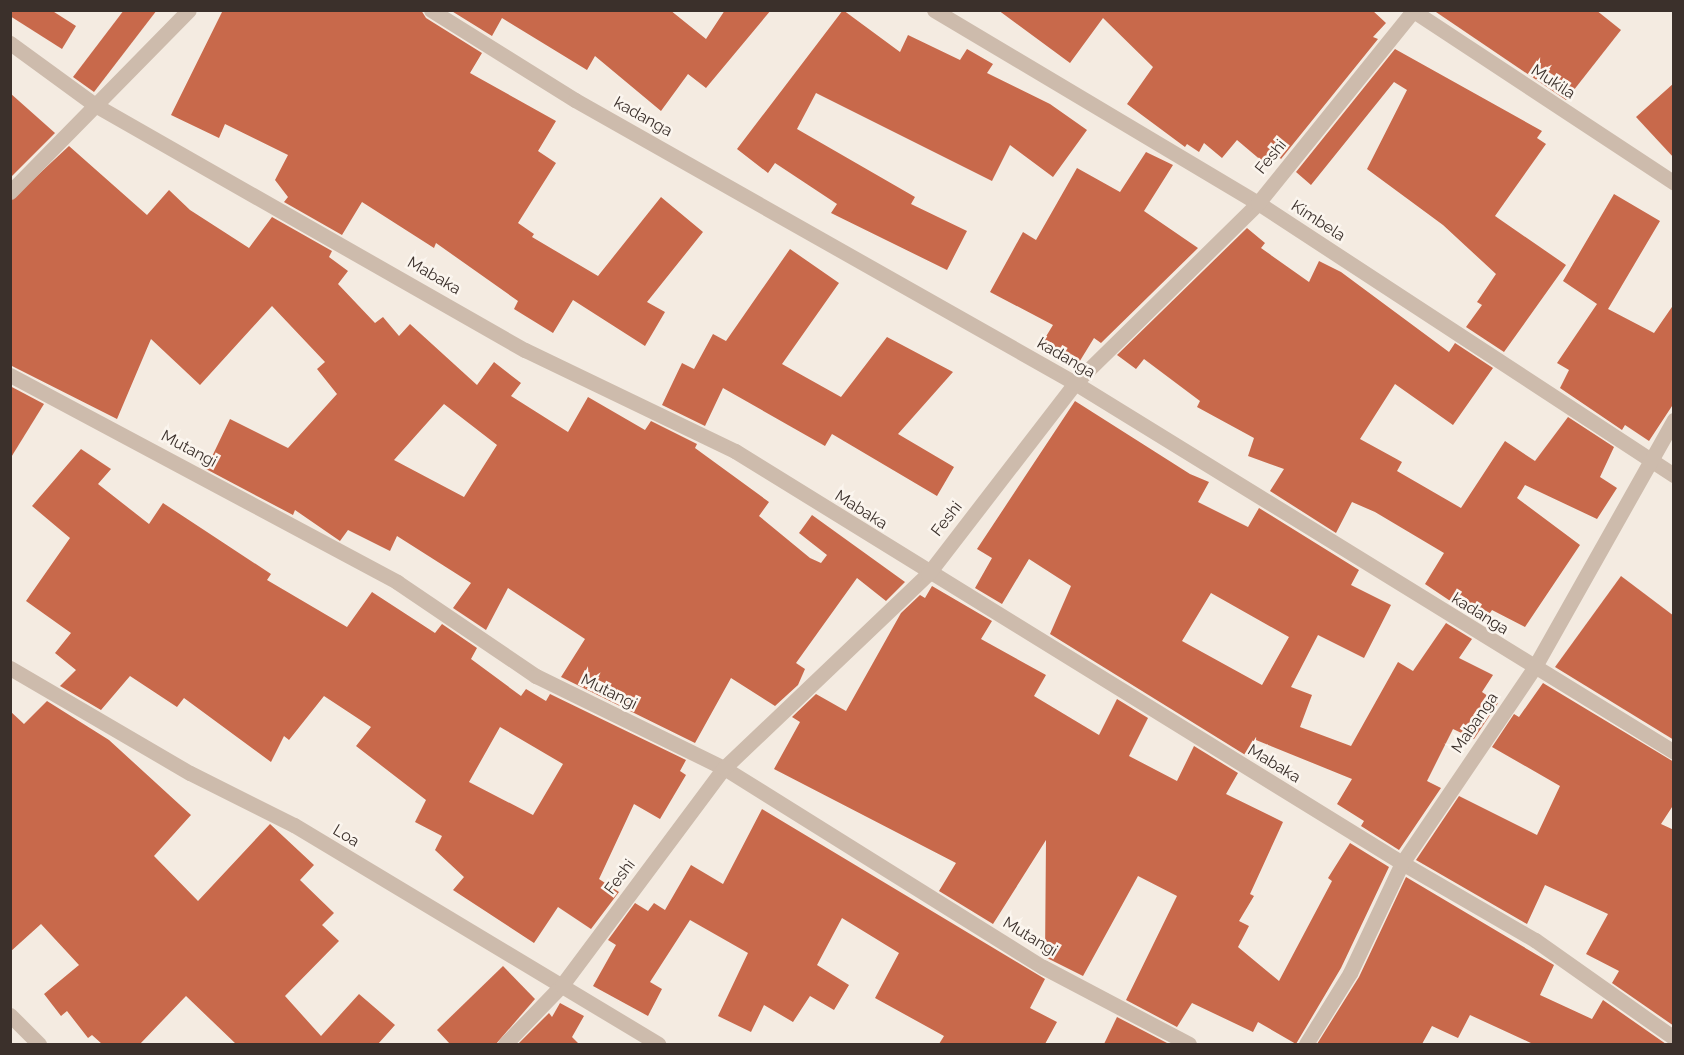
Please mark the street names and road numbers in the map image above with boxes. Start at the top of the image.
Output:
street label: Mukila [1527,61,1579,103]
street label: kadanga [610,93,676,141]
street label: Feshi [1251,136,1291,178]
street label: Kimbela [1287,196,1349,246]
street label: Mabaka [404,253,464,299]
street label: kadanga [1034,334,1098,382]
street label: Mutangi [158,426,220,472]
street label: Mabaka [831,486,891,534]
street label: Feshi [927,498,967,540]
street label: kadanga [1448,589,1512,639]
street label: Mutangi [578,670,640,714]
street label: Mabanga [1448,689,1502,757]
street label: Mabaka [1244,741,1304,787]
street label: Loa [329,821,363,851]
street label: Feshi [601,856,639,898]
street label: Mutangi [999,913,1061,961]

